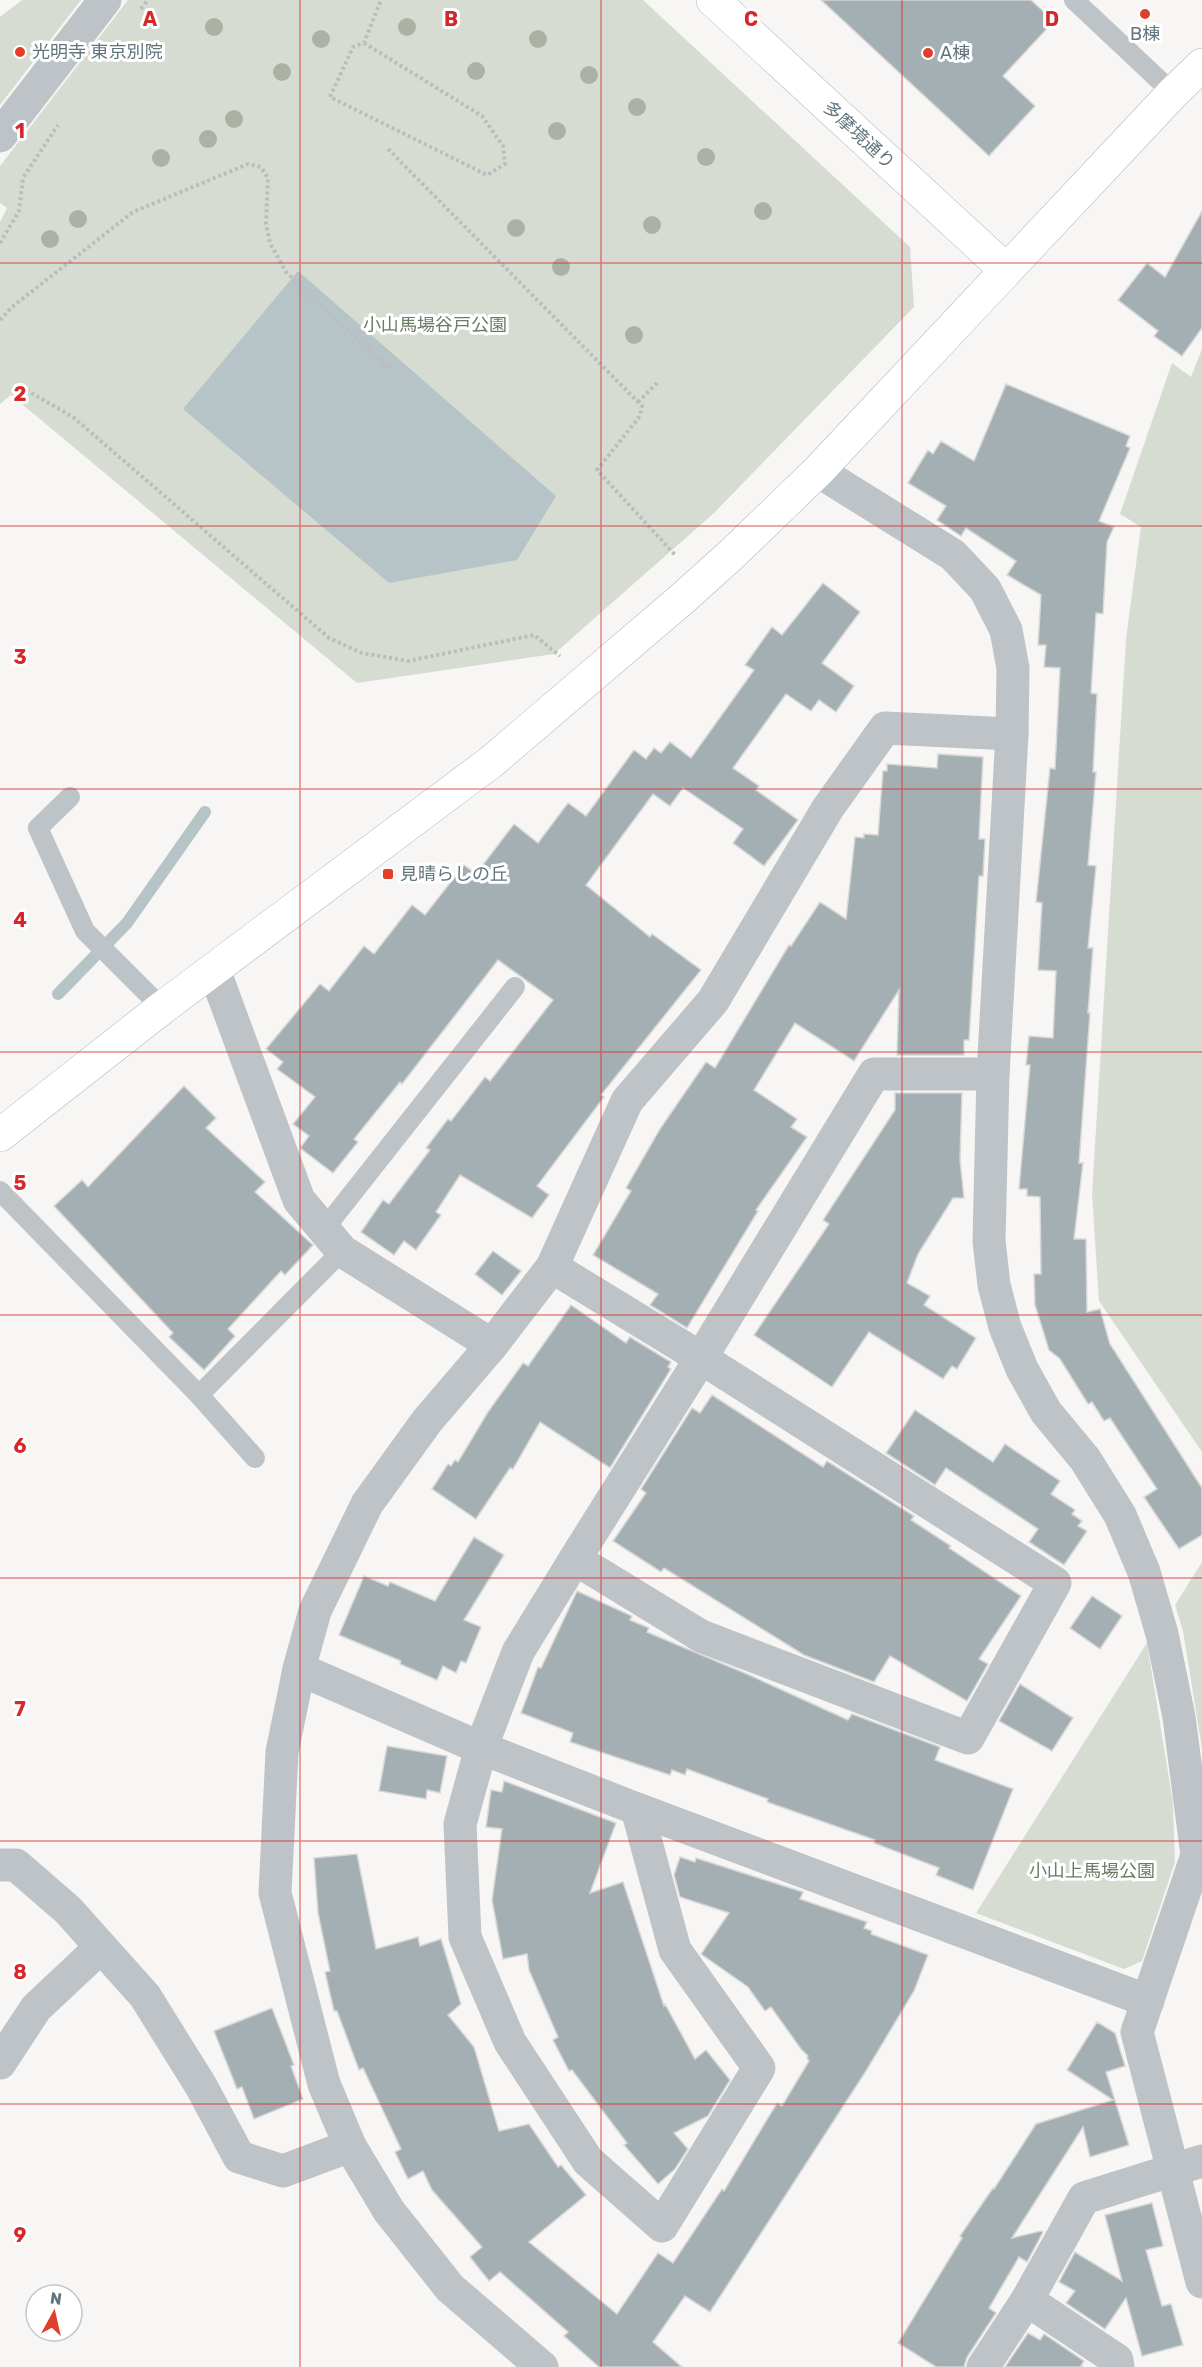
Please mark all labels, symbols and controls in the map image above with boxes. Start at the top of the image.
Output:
text: A [143,7,158,31]
text: B [444,7,458,31]
text: C [744,7,758,31]
text: D [1045,7,1059,31]
marker: B棟 [1138,7,1152,21]
place label: B棟 [1130,23,1160,45]
place label: 光明寺 東京別院 [32,41,162,63]
place label: A棟 [940,42,970,64]
marker: 光明寺 東京別院 [13,45,27,59]
marker: A棟 [921,46,935,60]
street label: 多摩境通り [819,96,899,174]
text: 1 [15,119,25,143]
park label: 小山馬場谷戸公園 [363,314,507,336]
text: 2 [14,382,27,406]
text: 3 [13,645,27,669]
place label: 見晴らしの丘 [400,863,508,885]
marker: 見晴らしの丘 [381,867,395,881]
text: 4 [13,908,27,932]
text: 5 [14,1171,27,1195]
text: 6 [13,1434,27,1458]
text: 7 [14,1697,26,1721]
park label: 小山上馬場公園 [1029,1860,1155,1882]
text: 8 [13,1960,27,1984]
text: 9 [14,2223,27,2247]
north arrow [24,2283,84,2343]
text: N [49,2288,63,2309]

